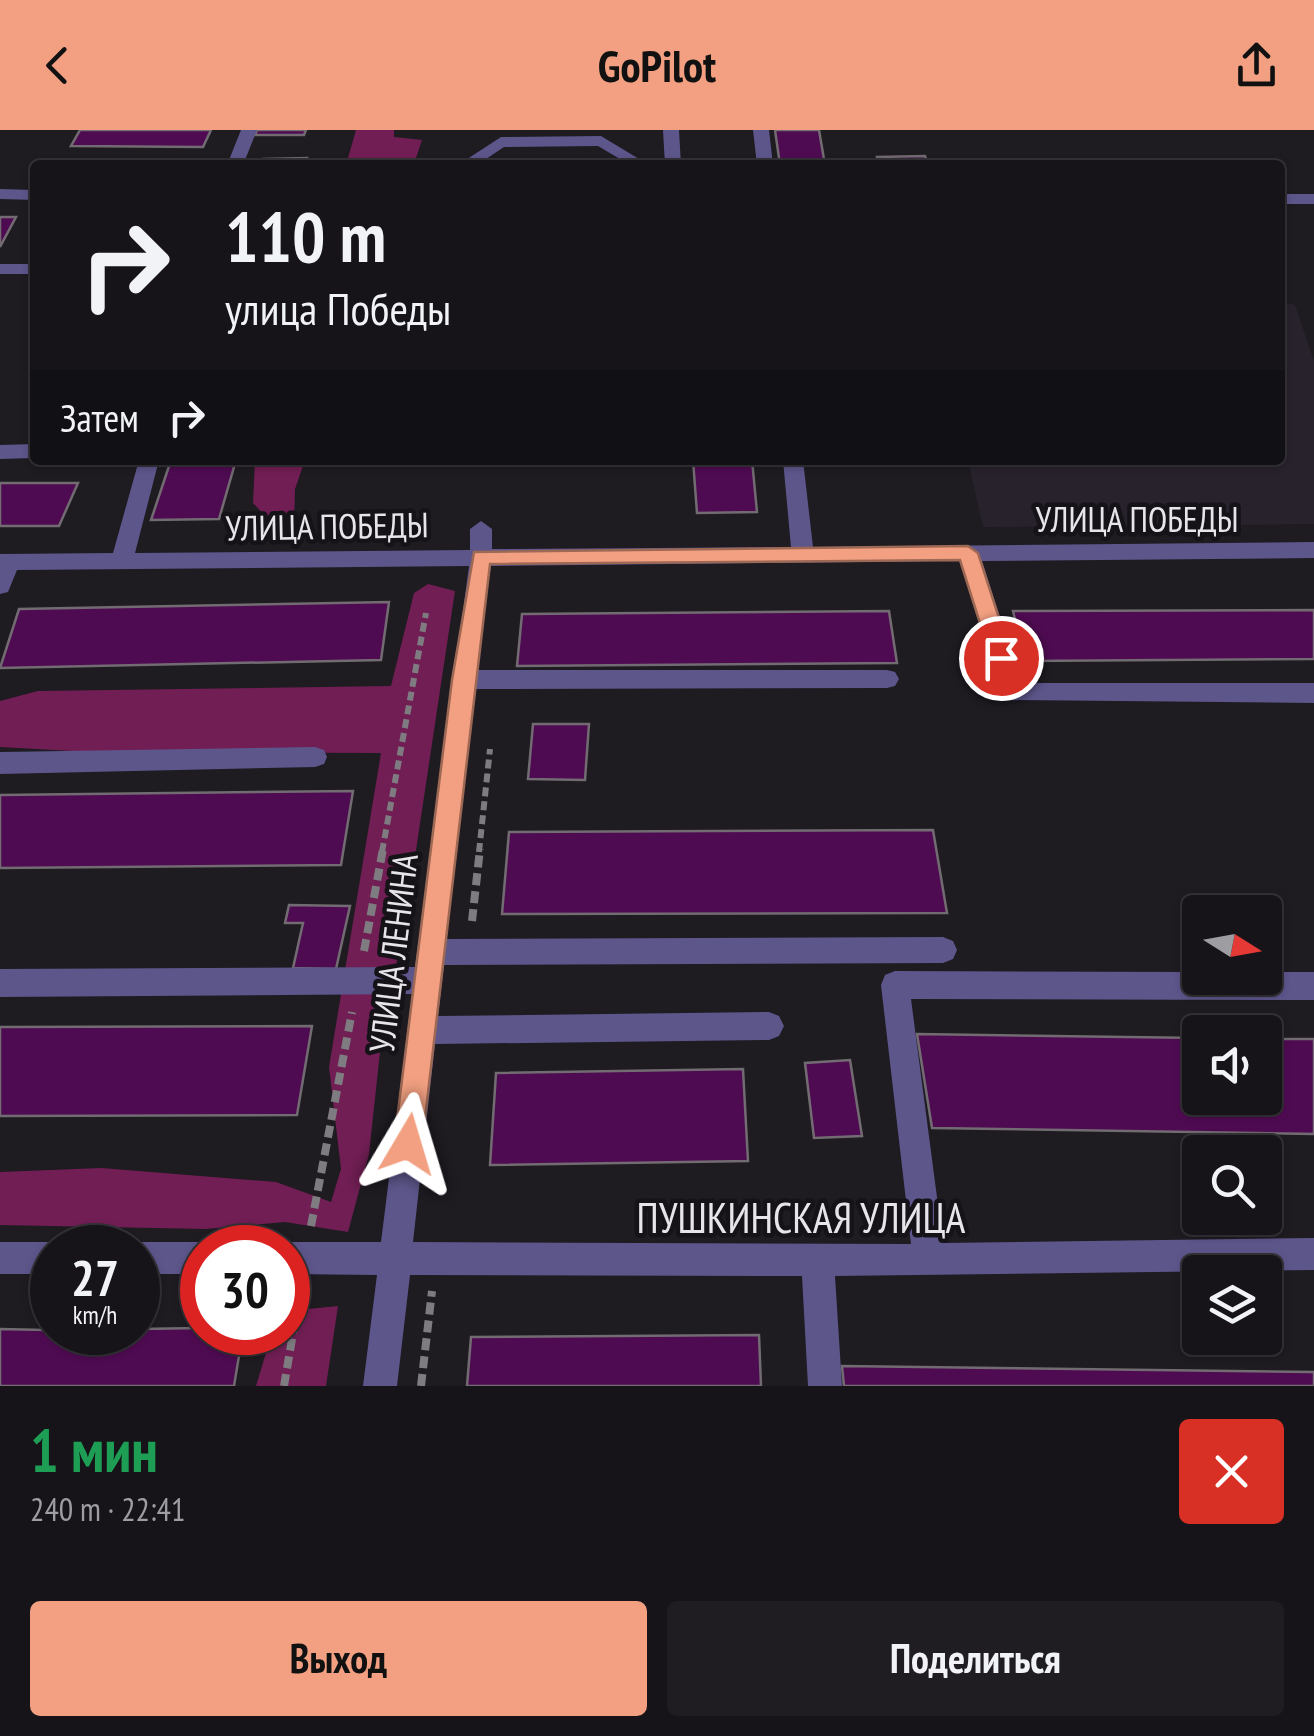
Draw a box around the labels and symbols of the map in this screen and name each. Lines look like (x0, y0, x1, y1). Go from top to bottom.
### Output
street label: УЛИЦА ПОБЕДЫ (1035, 496, 1239, 542)
street label: УЛИЦА ПОБЕДЫ (225, 501, 429, 551)
pin (959, 616, 1044, 701)
street label: УЛИЦА ЛЕНИНА (358, 851, 428, 1055)
north arrow (1182, 895, 1282, 995)
position arrow (356, 1092, 460, 1196)
street label: ПУШКИНСКАЯ УЛИЦА (637, 1190, 966, 1245)
speed limit sign: 30 (180, 1225, 310, 1355)

